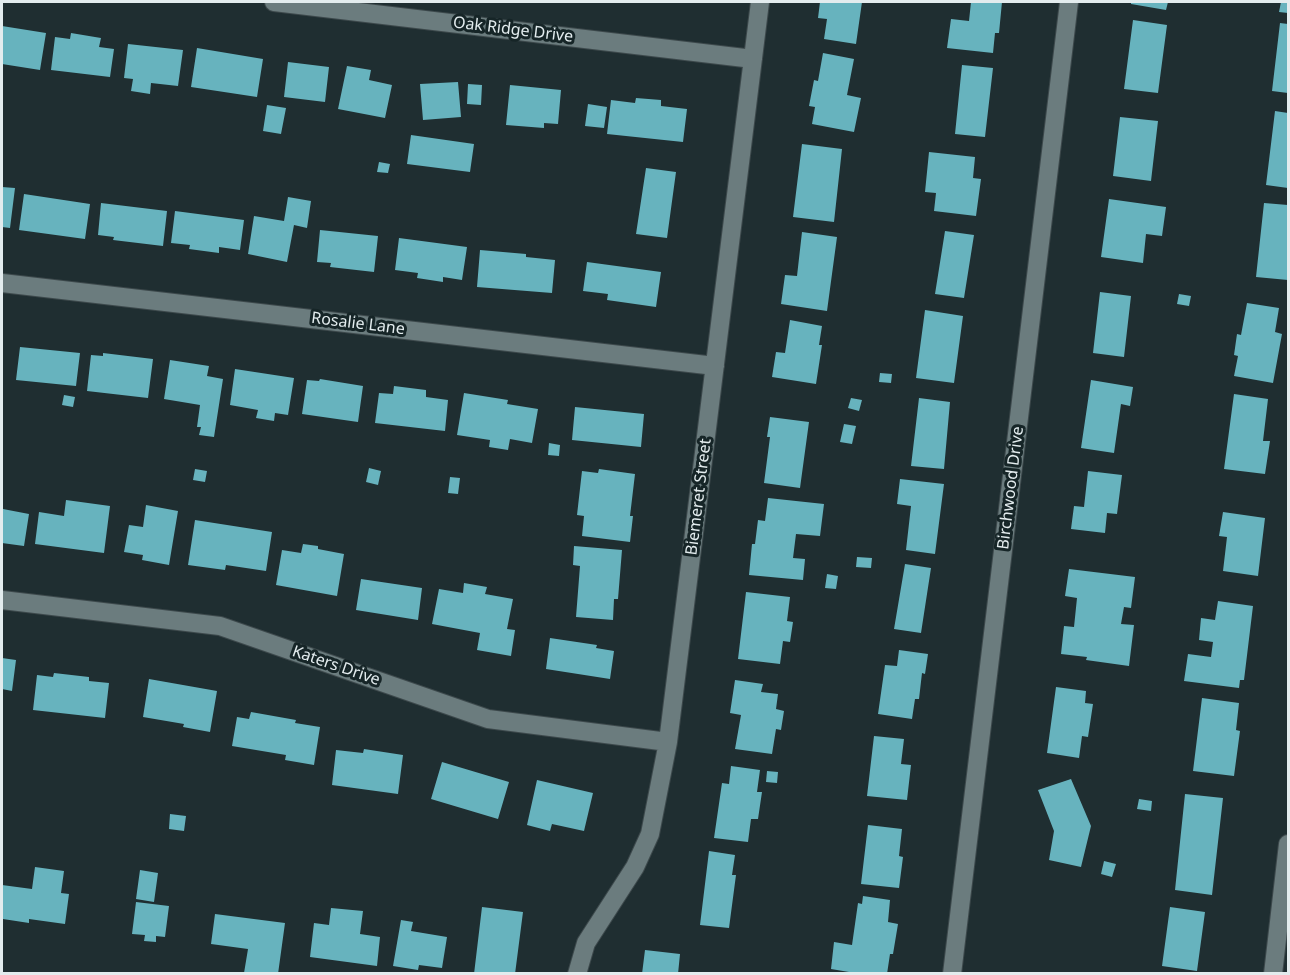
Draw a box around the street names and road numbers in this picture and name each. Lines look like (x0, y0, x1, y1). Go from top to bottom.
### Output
street label: Oak Ridge Drive (452, 13, 574, 47)
street label: Rosalie Lane (310, 309, 406, 339)
street label: Birchwood Drive (994, 425, 1028, 551)
street label: Biemeret Street (682, 438, 716, 556)
street label: Katers Drive (290, 642, 382, 690)

